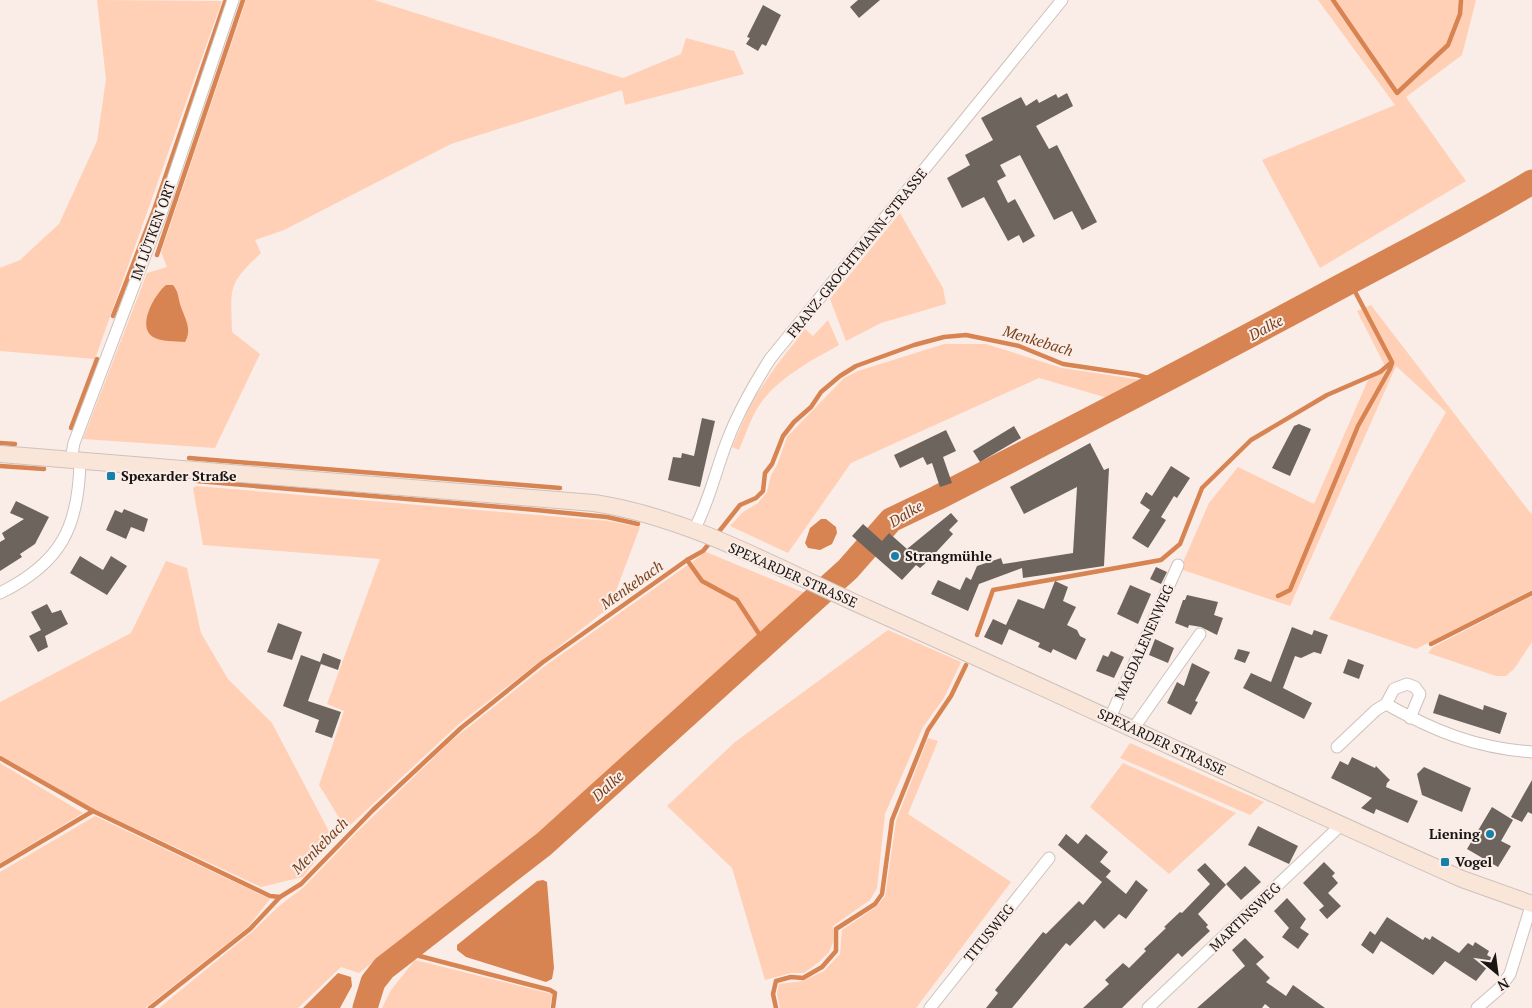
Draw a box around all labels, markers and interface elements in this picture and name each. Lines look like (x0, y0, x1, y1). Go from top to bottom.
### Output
street label: FRANZ-GROCHTMANN-STRASSE (782, 164, 931, 341)
street label: IM LÜTKEN ORT (126, 178, 179, 283)
water label: Dalke (1244, 310, 1287, 345)
water label: Menkebach (1000, 320, 1076, 360)
place label: Spexarder Straße (121, 466, 237, 485)
marker: Spexarder Straße (105, 470, 117, 482)
water label: Dalke (884, 495, 926, 532)
street label: SPEXARDER STRASSE (726, 537, 861, 612)
place label: Strangmühle (905, 546, 992, 565)
marker: Strangmühle (889, 550, 901, 562)
water label: Menkebach (595, 555, 667, 614)
street label: MAGDALENENWEG (1110, 581, 1178, 703)
street label: SPEXARDER STRASSE (1095, 703, 1230, 780)
water label: Dalke (586, 765, 628, 806)
water label: Menkebach (286, 813, 352, 879)
place label: Liening (1429, 824, 1481, 843)
marker: Liening (1484, 828, 1496, 840)
place label: Vogel (1455, 852, 1493, 871)
marker: Vogel (1439, 856, 1451, 868)
street label: MARTINSWEG (1205, 878, 1285, 955)
street label: TITUSWEG (959, 899, 1018, 966)
north arrow (1472, 948, 1522, 998)
text: N (1494, 974, 1513, 996)

